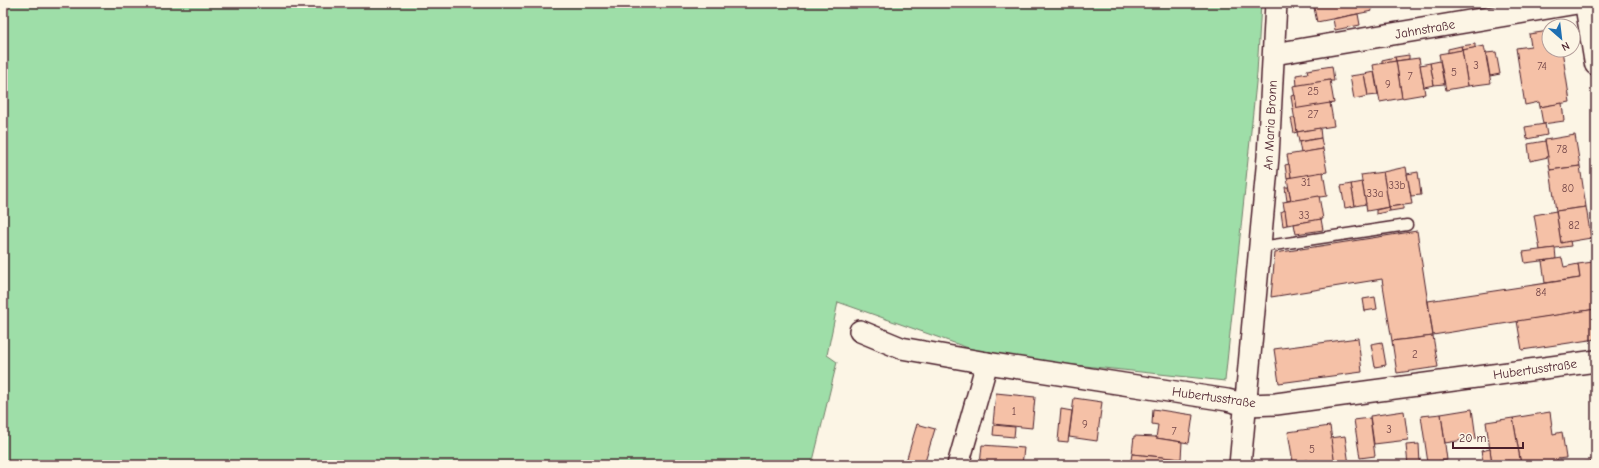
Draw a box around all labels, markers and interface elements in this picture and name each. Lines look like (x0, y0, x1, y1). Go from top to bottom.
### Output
street label: Jahnstraße (1394, 16, 1457, 42)
north arrow (1541, 18, 1581, 58)
text: N (1559, 39, 1572, 54)
house number: 3 (1473, 59, 1479, 72)
house number: 74 (1537, 60, 1547, 73)
house number: 5 (1451, 66, 1457, 79)
house number: 7 (1407, 70, 1413, 83)
house number: 9 (1385, 78, 1391, 91)
street label: An Maria Bronn (1260, 80, 1280, 170)
house number: 25 (1307, 85, 1319, 98)
house number: 27 (1308, 108, 1318, 121)
house number: 78 (1557, 143, 1568, 156)
house number: 31 (1301, 176, 1311, 189)
house number: 33b (1388, 179, 1406, 192)
house number: 80 (1562, 182, 1574, 195)
house number: 33a (1367, 187, 1383, 200)
house number: 33 (1298, 209, 1310, 222)
house number: 82 (1568, 219, 1580, 232)
house number: 84 (1536, 286, 1547, 299)
house number: 2 (1412, 348, 1418, 361)
street label: Hubertusstraße (1492, 356, 1578, 382)
street label: Hubertusstraße (1171, 384, 1257, 410)
house number: 1 (1012, 405, 1016, 418)
house number: 9 (1082, 418, 1088, 431)
house number: 3 (1386, 423, 1392, 436)
scale bar (1453, 424, 1523, 450)
house number: 7 (1171, 425, 1177, 438)
text: 20 m (1459, 431, 1487, 445)
house number: 5 (1309, 443, 1315, 456)

